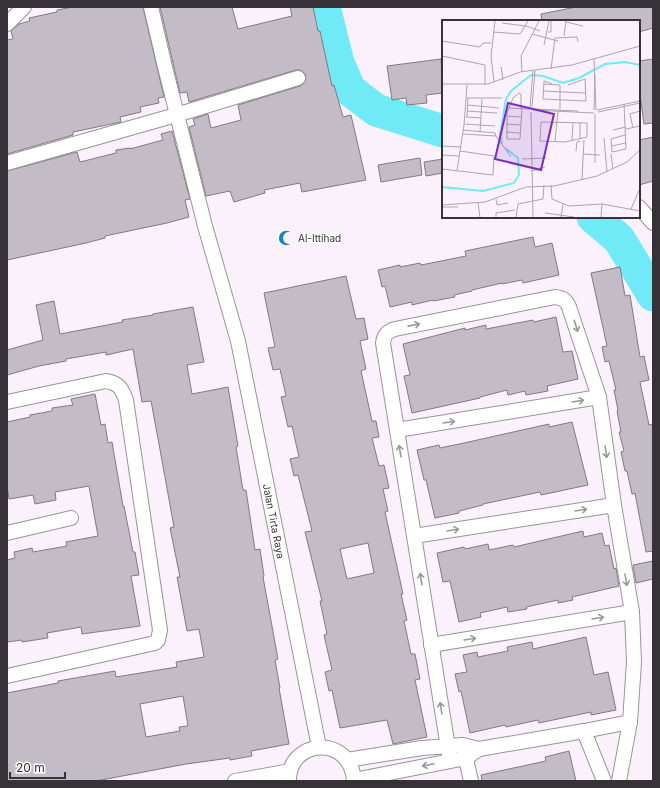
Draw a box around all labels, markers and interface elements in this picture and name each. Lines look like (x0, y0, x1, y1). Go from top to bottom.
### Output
inset map (442, 20, 640, 218)
mosque icon: Al-Ittihad (277, 229, 295, 247)
place label: Al-Ittihad (298, 232, 341, 244)
one-way arrow (572, 319, 580, 331)
one-way arrow (407, 321, 420, 329)
one-way arrow (571, 396, 584, 404)
one-way arrow (442, 418, 455, 426)
one-way arrow (396, 445, 404, 458)
one-way arrow (603, 445, 610, 458)
street label: Jalan Tirta Raya (261, 483, 287, 560)
one-way arrow (574, 506, 587, 514)
one-way arrow (446, 526, 459, 534)
one-way arrow (417, 573, 425, 586)
one-way arrow (623, 573, 631, 586)
one-way arrow (591, 614, 604, 622)
one-way arrow (463, 635, 476, 643)
one-way arrow (437, 702, 445, 715)
scale bar (10, 754, 65, 780)
text: 20 m (16, 760, 45, 775)
one-way arrow (422, 761, 435, 769)

